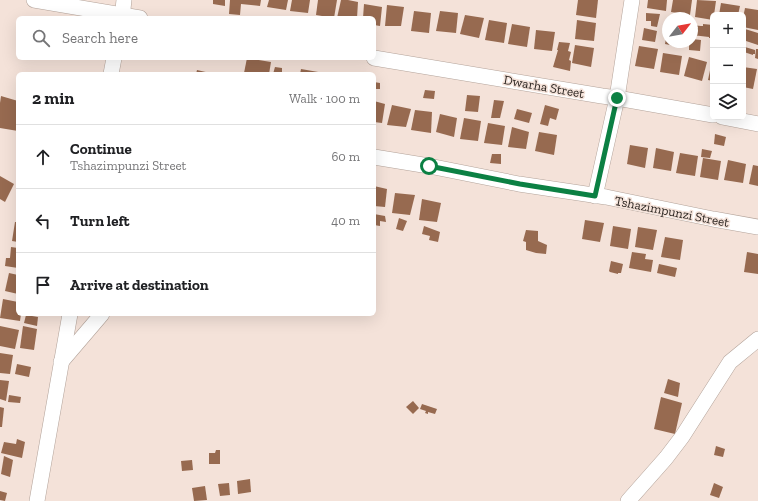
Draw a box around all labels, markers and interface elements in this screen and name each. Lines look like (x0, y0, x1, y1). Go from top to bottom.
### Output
north arrow (662, 12, 698, 48)
map controls (710, 12, 746, 120)
button: + (710, 12, 746, 48)
search box (16, 16, 376, 60)
icon: search (30, 27, 52, 49)
text: Search here (62, 29, 138, 47)
button: − (710, 48, 746, 84)
street label: Dwarha Street (502, 72, 586, 101)
button: layers (710, 84, 746, 120)
text: 2 min (32, 88, 74, 108)
route end (608, 89, 626, 107)
text: Walk · 100 m (289, 91, 360, 106)
text: Continue (70, 140, 132, 158)
icon: ahead (32, 146, 54, 168)
text: 60 m (331, 149, 360, 164)
route start (420, 157, 438, 175)
text: Tshazimpunzi Street (70, 158, 186, 173)
street label: Tshazimpunzi Street (613, 193, 731, 230)
icon: left (32, 210, 54, 232)
text: Turn left (70, 212, 130, 230)
text: 40 m (331, 213, 360, 228)
icon: arrive (32, 274, 54, 296)
text: Arrive at destination (70, 276, 209, 294)

